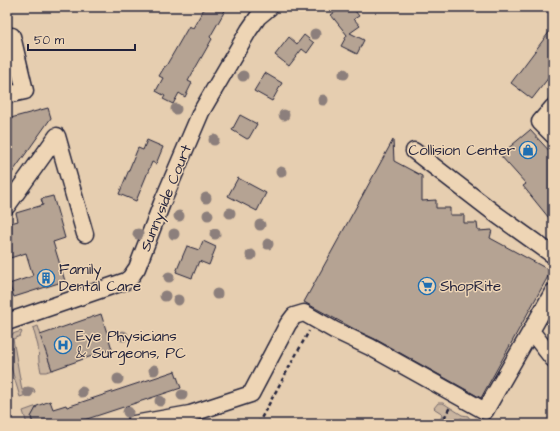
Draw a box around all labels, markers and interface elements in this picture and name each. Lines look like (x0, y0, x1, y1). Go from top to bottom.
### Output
scale bar (28, 26, 135, 52)
text: 50 m (34, 32, 65, 49)
place label: Collision Center (409, 140, 515, 161)
shop icon: Collision Center (518, 140, 538, 160)
street label: Sunnyside Court (135, 142, 198, 255)
place label: Family Dental Care (59, 259, 141, 297)
building icon: Family Dental Care (36, 268, 56, 288)
supermarket icon: ShopRite (417, 276, 437, 296)
place label: ShopRite (440, 276, 501, 297)
place label: Eye Physicians & Surgeons, PC (76, 326, 186, 365)
hospital icon: Eye Physicians & Surgeons, PC (53, 335, 73, 355)

